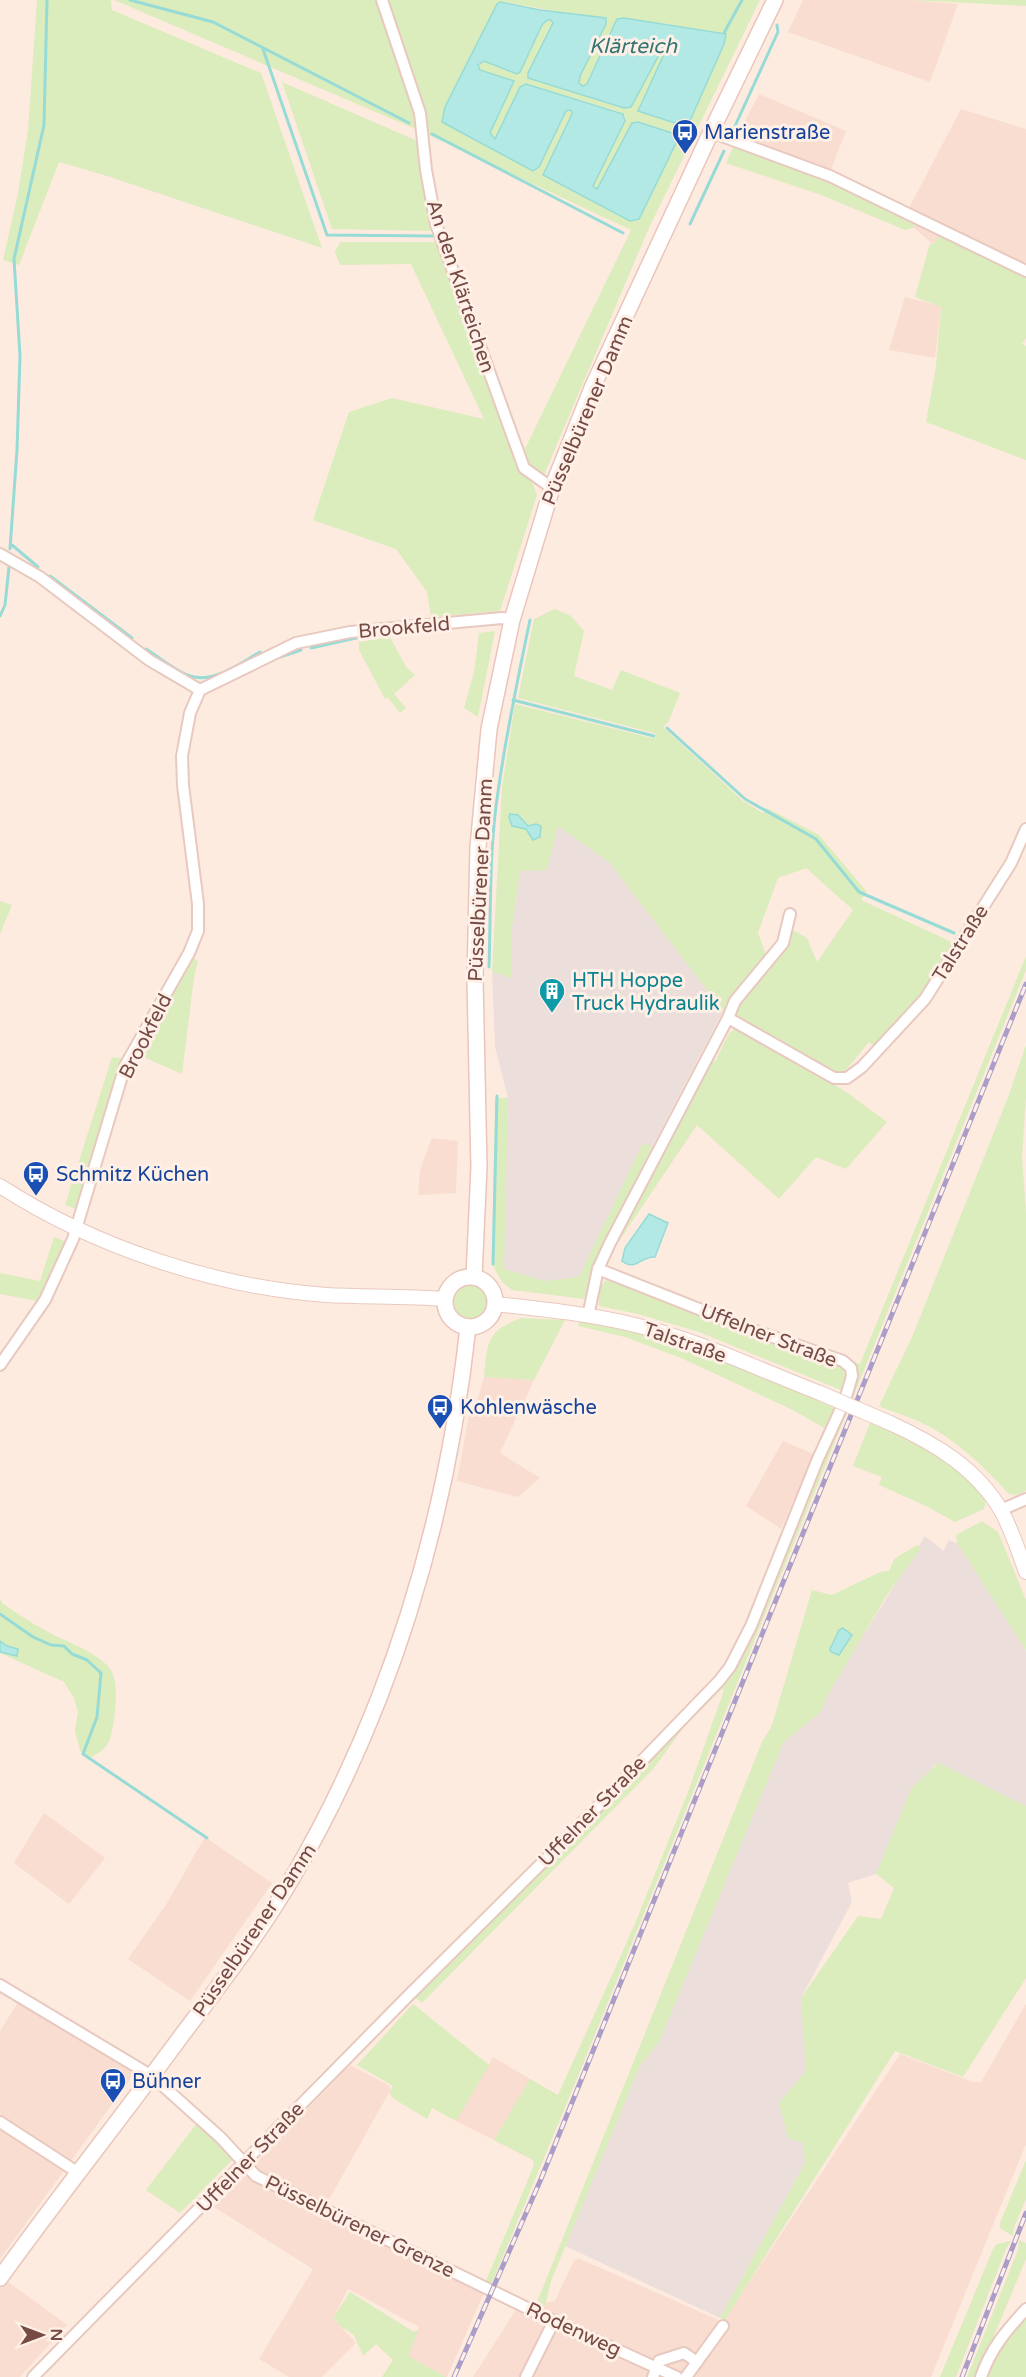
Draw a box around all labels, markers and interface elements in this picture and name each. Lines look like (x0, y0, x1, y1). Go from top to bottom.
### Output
water label: Klärteich (589, 34, 678, 59)
bus stop icon: Marienstraße (670, 117, 700, 155)
place label: Marienstraße (704, 121, 830, 145)
street label: An den Klärteichen (421, 197, 499, 376)
street label: Püsselbürener Damm (537, 312, 639, 509)
street label: Brookfeld (357, 612, 451, 644)
street label: Püsselbürener Damm (464, 778, 498, 982)
street label: Talstraße (928, 901, 994, 987)
place label: HTH Hoppe Truck Hydraulik (572, 969, 720, 1016)
building icon: HTH Hoppe Truck Hydraulik (537, 976, 567, 1014)
street label: Brookfeld (114, 990, 178, 1083)
bus stop icon: Schmitz Küchen (21, 1159, 51, 1197)
place label: Schmitz Küchen (56, 1163, 209, 1187)
street label: Uffelner Straße (697, 1299, 840, 1373)
street label: Talstraße (640, 1318, 729, 1368)
bus stop icon: Kohlenwäsche (425, 1392, 455, 1430)
place label: Kohlenwäsche (460, 1396, 597, 1420)
street label: Uffelner Straße (534, 1751, 652, 1872)
street label: Püsselbürener Damm (188, 1839, 322, 2022)
bus stop icon: Bühner (98, 2066, 128, 2104)
place label: Bühner (132, 2070, 202, 2094)
street label: Uffelner Straße (192, 2097, 310, 2218)
street label: Püsselbürener Grenze (261, 2170, 458, 2283)
street label: Rodenweg (522, 2297, 625, 2362)
north arrow (12, 2305, 72, 2365)
text: N (46, 2329, 66, 2341)

